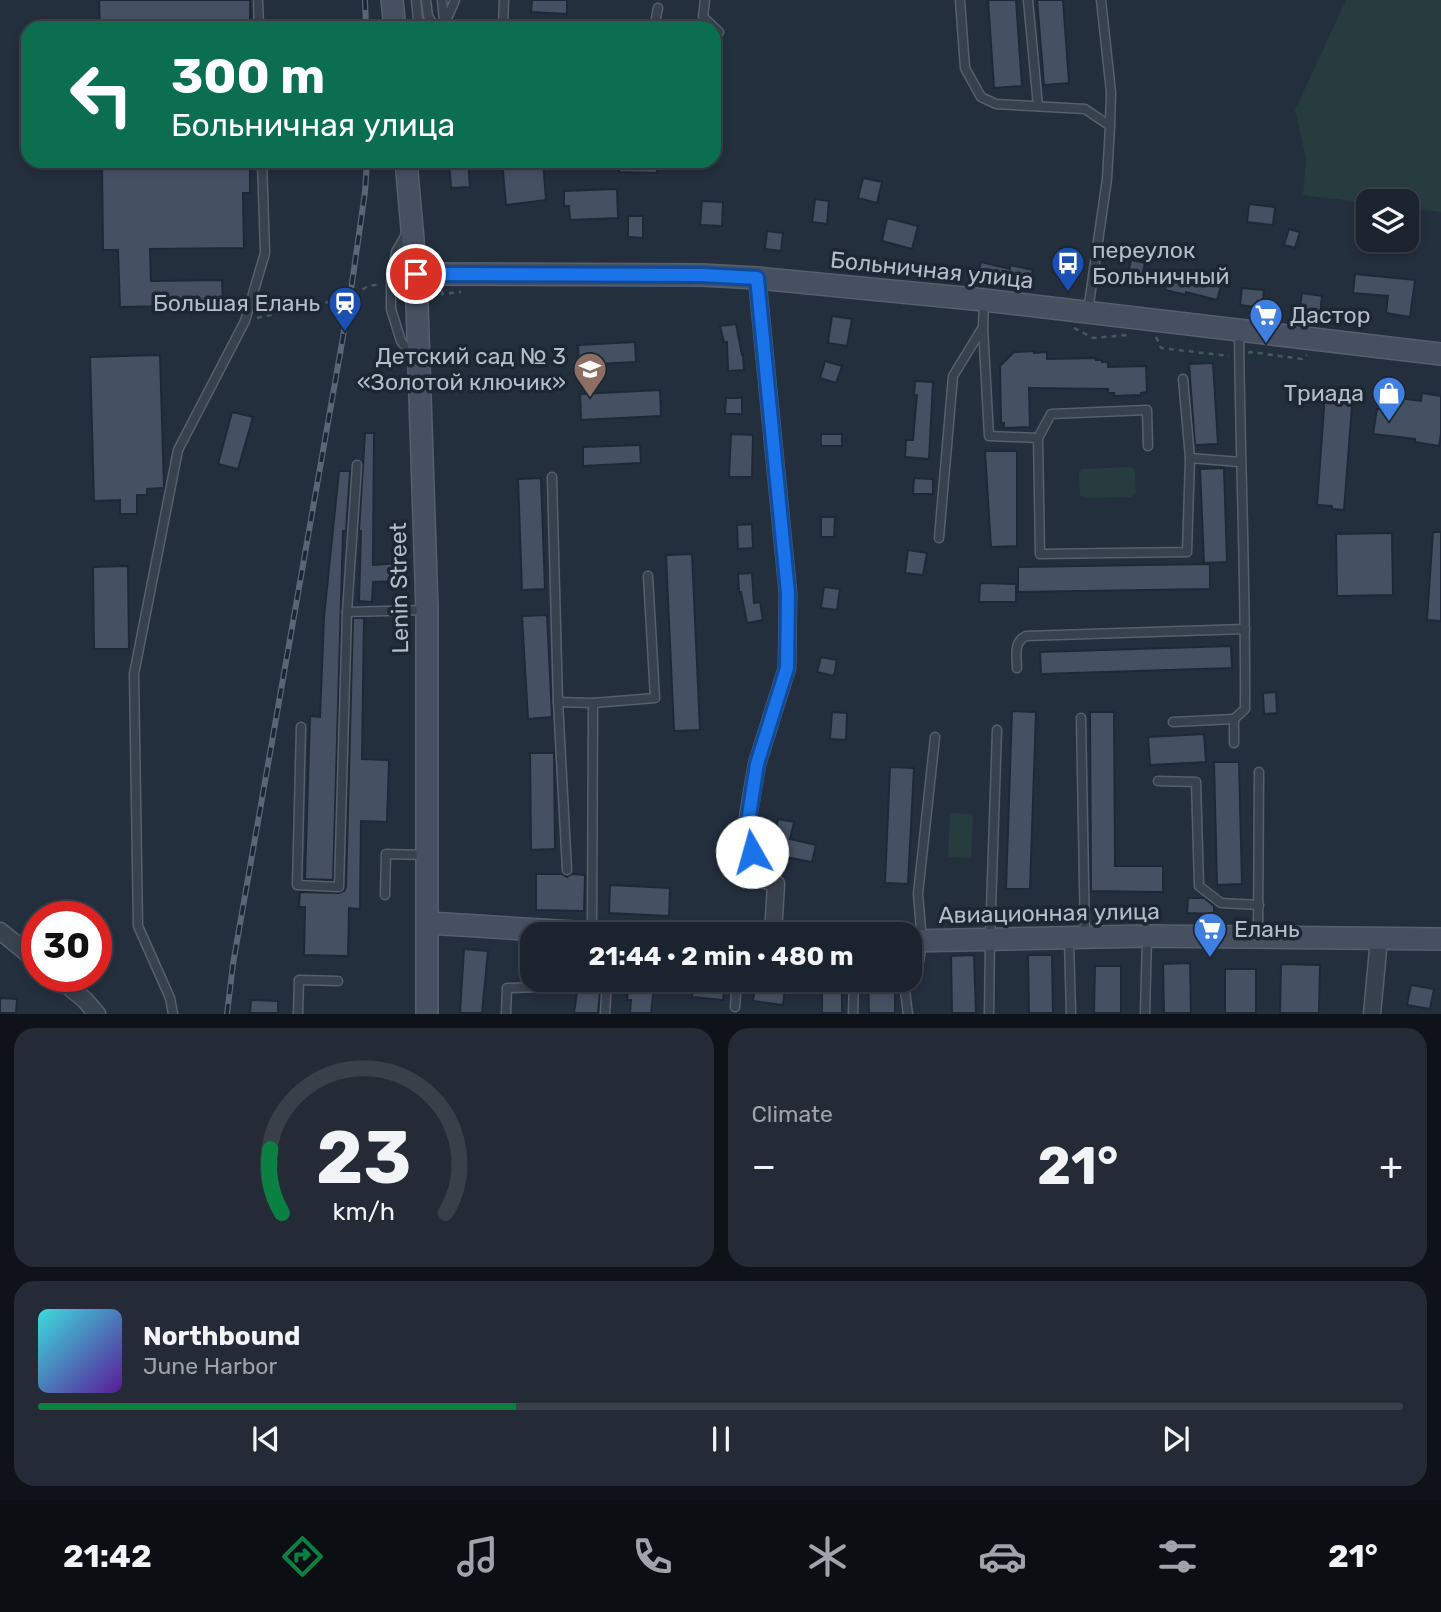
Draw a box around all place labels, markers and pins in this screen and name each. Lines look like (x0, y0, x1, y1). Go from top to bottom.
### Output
place label: переулок Больничный (1092, 236, 1230, 290)
pin (386, 244, 446, 304)
bus stop icon: переулок Больничный (1049, 244, 1087, 293)
station icon: Большая Елань (326, 284, 364, 333)
place label: Большая Елань (153, 289, 320, 317)
supermarket icon: Дастор (1247, 296, 1285, 345)
place label: Дастор (1290, 301, 1370, 329)
place label: Детский сад № 3 «Золотой ключик» (357, 342, 566, 396)
school or university icon: Детский сад № 3 «Золотой ключик» (571, 350, 609, 399)
shop icon: Триада (1370, 374, 1408, 423)
place label: Триада (1284, 379, 1364, 407)
supermarket icon: Елань (1191, 910, 1229, 959)
place label: Елань (1234, 915, 1300, 943)

